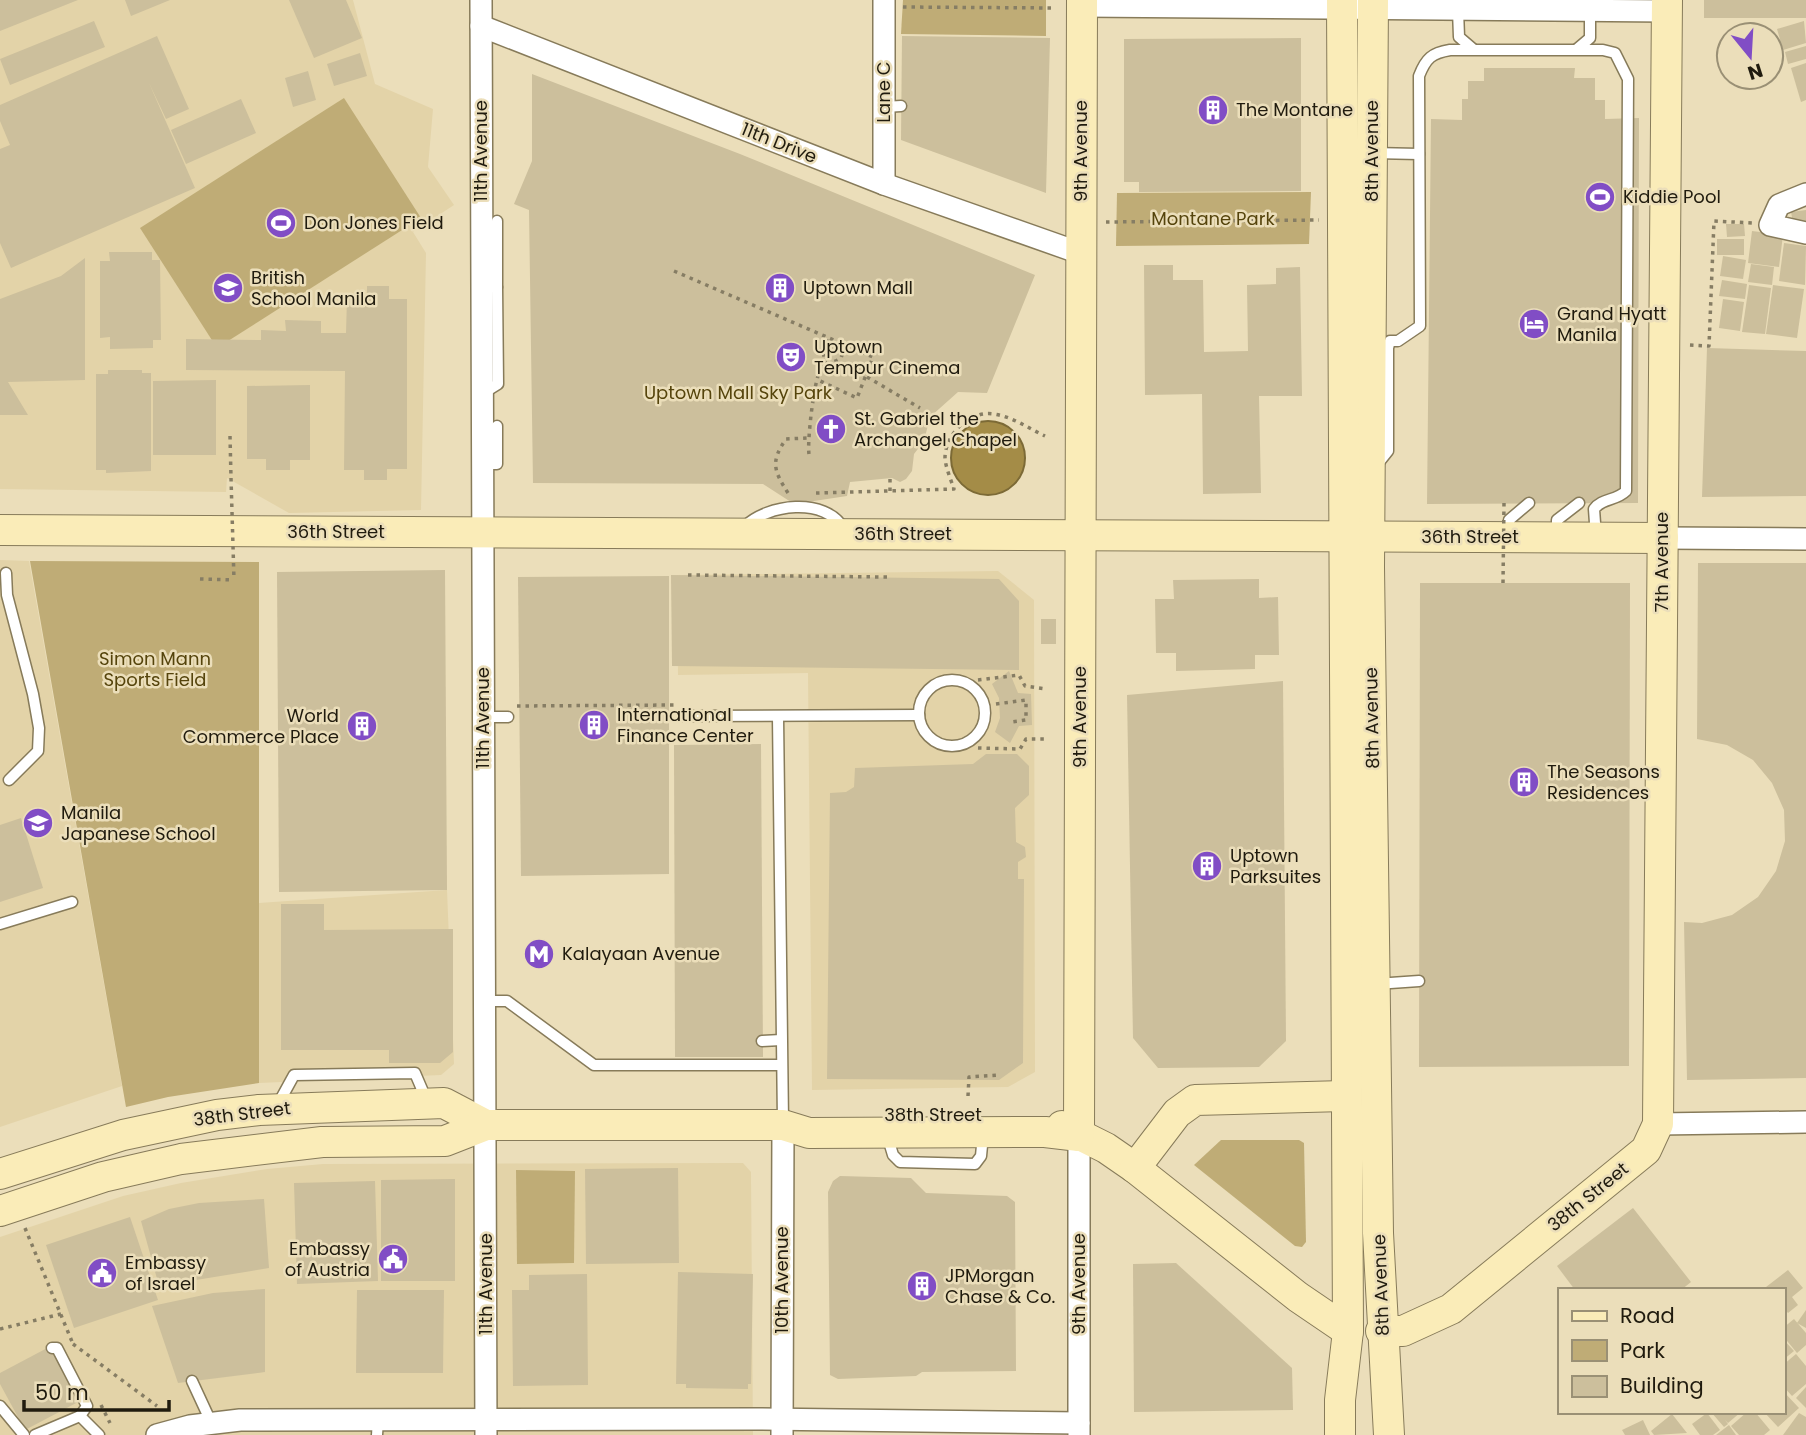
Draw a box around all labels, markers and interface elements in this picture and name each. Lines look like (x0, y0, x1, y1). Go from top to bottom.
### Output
north arrow (1715, 21, 1785, 91)
text: N (1744, 57, 1766, 87)
street label: Lane C (871, 61, 896, 123)
building icon: The Montane (1196, 93, 1230, 127)
place label: The Montane (1236, 97, 1353, 122)
street label: 11th Avenue (468, 100, 493, 202)
street label: 9th Avenue (1068, 100, 1093, 202)
street label: 8th Avenue (1359, 100, 1384, 202)
street label: 11th Drive (738, 116, 821, 169)
sports icon: Kiddie Pool (1583, 180, 1617, 214)
place label: Kiddie Pool (1623, 184, 1721, 209)
sports icon: Don Jones Field (264, 206, 298, 240)
park label: Montane Park (1151, 206, 1275, 231)
place label: Don Jones Field (304, 210, 444, 235)
place label: British School Manila (251, 265, 377, 311)
school or university icon: British School Manila (211, 271, 245, 305)
building icon: Uptown Mall (763, 271, 797, 305)
place label: Uptown Mall (803, 275, 913, 300)
place label: Grand Hyatt Manila (1557, 301, 1666, 347)
hotel icon: Grand Hyatt Manila (1517, 307, 1551, 341)
place label: Uptown Tempur Cinema (814, 334, 960, 380)
theatre icon: Uptown Tempur Cinema (774, 340, 808, 374)
park label: Uptown Mall Sky Park (644, 380, 833, 405)
place label: St. Gabriel the Archangel Chapel (854, 406, 1017, 452)
church icon: St. Gabriel the Archangel Chapel (814, 412, 848, 446)
street label: 7th Avenue (1649, 512, 1674, 612)
street label: 36th Street (287, 519, 385, 544)
street label: 36th Street (854, 521, 952, 546)
street label: 36th Street (1421, 524, 1519, 549)
park label: Simon Mann Sports Field (99, 646, 211, 692)
street label: 9th Avenue (1067, 666, 1092, 768)
street label: 11th Avenue (470, 667, 495, 769)
street label: 8th Avenue (1358, 667, 1385, 769)
place label: International Finance Center (617, 702, 754, 748)
place label: World Commerce Place (183, 703, 339, 749)
building icon: International Finance Center (577, 708, 611, 742)
building icon: World Commerce Place (345, 709, 379, 743)
place label: The Seasons Residences (1547, 759, 1660, 805)
building icon: The Seasons Residences (1507, 765, 1541, 799)
place label: Manila Japanese School (61, 800, 216, 846)
school or university icon: Manila Japanese School (21, 806, 55, 840)
place label: Uptown Parksuites (1230, 843, 1321, 889)
building icon: Uptown Parksuites (1190, 849, 1224, 883)
metro station icon: Kalayaan Avenue (522, 937, 556, 971)
place label: Kalayaan Avenue (562, 941, 720, 966)
street label: 38th Street (192, 1095, 292, 1132)
street label: 38th Street (884, 1102, 982, 1127)
street label: 38th Street (1542, 1156, 1633, 1237)
street label: 10th Avenue (769, 1226, 794, 1334)
street label: 11th Avenue (473, 1233, 498, 1335)
street label: 9th Avenue (1066, 1233, 1091, 1335)
street label: 8th Avenue (1366, 1234, 1395, 1336)
place label: Embassy of Austria (285, 1236, 370, 1282)
public building icon: Embassy of Austria (376, 1242, 410, 1276)
place label: Embassy of Israel (125, 1250, 206, 1296)
public building icon: Embassy of Israel (85, 1256, 119, 1290)
place label: JPMorgan Chase & Co. (945, 1263, 1055, 1309)
building icon: JPMorgan Chase & Co. (905, 1269, 939, 1303)
legend (1558, 1288, 1785, 1414)
text: Road (1620, 1301, 1675, 1330)
text: Park (1620, 1336, 1665, 1365)
scale bar (24, 1368, 170, 1412)
text: Building (1620, 1371, 1704, 1400)
text: 50 m (35, 1378, 89, 1407)

